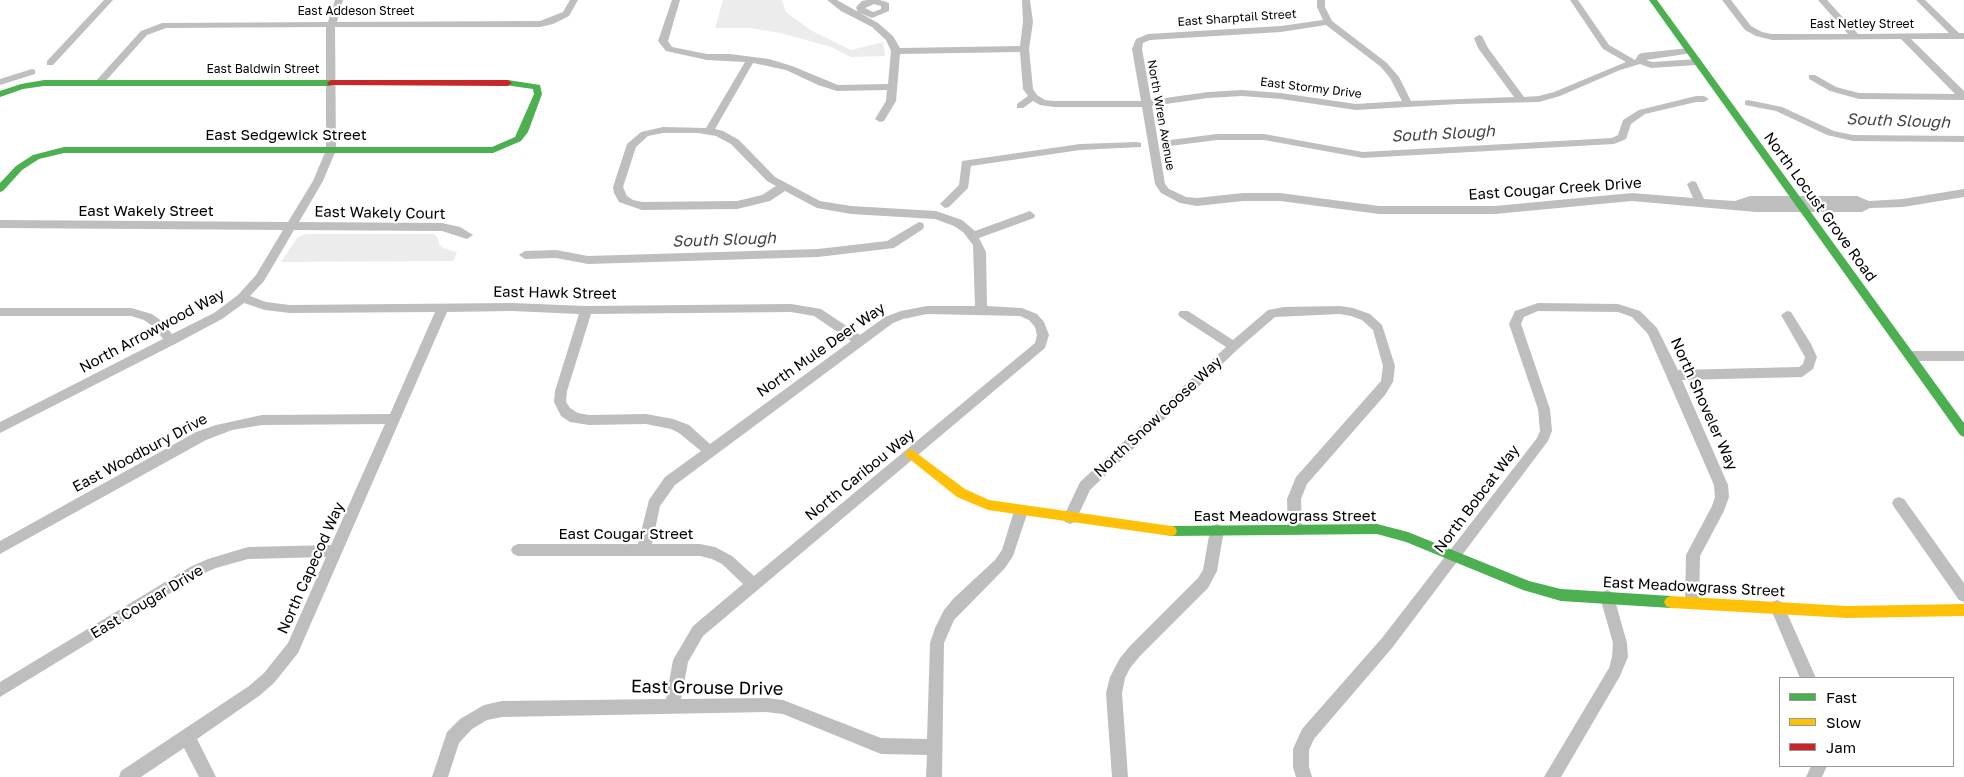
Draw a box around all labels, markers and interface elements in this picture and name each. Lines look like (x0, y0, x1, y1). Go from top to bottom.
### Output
street label: East Addeson Street (297, 4, 415, 18)
street label: East Sharptail Street (1177, 7, 1297, 29)
street label: East Netley Street (1810, 17, 1914, 31)
street label: North Wren Avenue (1144, 59, 1178, 171)
street label: East Baldwin Street (207, 62, 319, 76)
street label: East Stormy Drive (1259, 75, 1363, 101)
water label: South Slough (1846, 110, 1950, 132)
water label: South Slough (1391, 122, 1495, 146)
street label: East Sedgewick Street (205, 126, 367, 144)
street label: North Locust Grove Road (1760, 129, 1880, 285)
street label: East Cougar Creek Drive (1468, 174, 1642, 204)
street label: East Wakely Street (78, 202, 214, 220)
street label: East Wakely Court (314, 203, 446, 223)
water label: South Slough (672, 229, 776, 251)
street label: East Hawk Street (493, 283, 617, 303)
street label: North Arrowwood Way (76, 285, 228, 377)
street label: North Mule Deer Way (753, 299, 889, 401)
street label: North Shoveler Way (1667, 335, 1741, 473)
street label: North Snow Goose Way (1090, 353, 1226, 481)
street label: East Woodbury Drive (70, 410, 210, 496)
street label: North Caribou Way (802, 425, 918, 525)
street label: North Bobcat Way (1431, 442, 1523, 556)
street label: North Capecod Way (274, 499, 348, 637)
street label: East Meadowgrass Street (1194, 507, 1376, 525)
street label: East Cougar Street (558, 525, 694, 543)
street label: East Cougar Drive (88, 561, 206, 643)
street label: East Meadowgrass Street (1602, 573, 1786, 601)
street label: East Grouse Drive (631, 676, 783, 700)
legend (1779, 677, 1954, 767)
text: Fast (1826, 688, 1857, 706)
text: Slow (1826, 713, 1861, 731)
text: Jam (1826, 738, 1856, 756)

